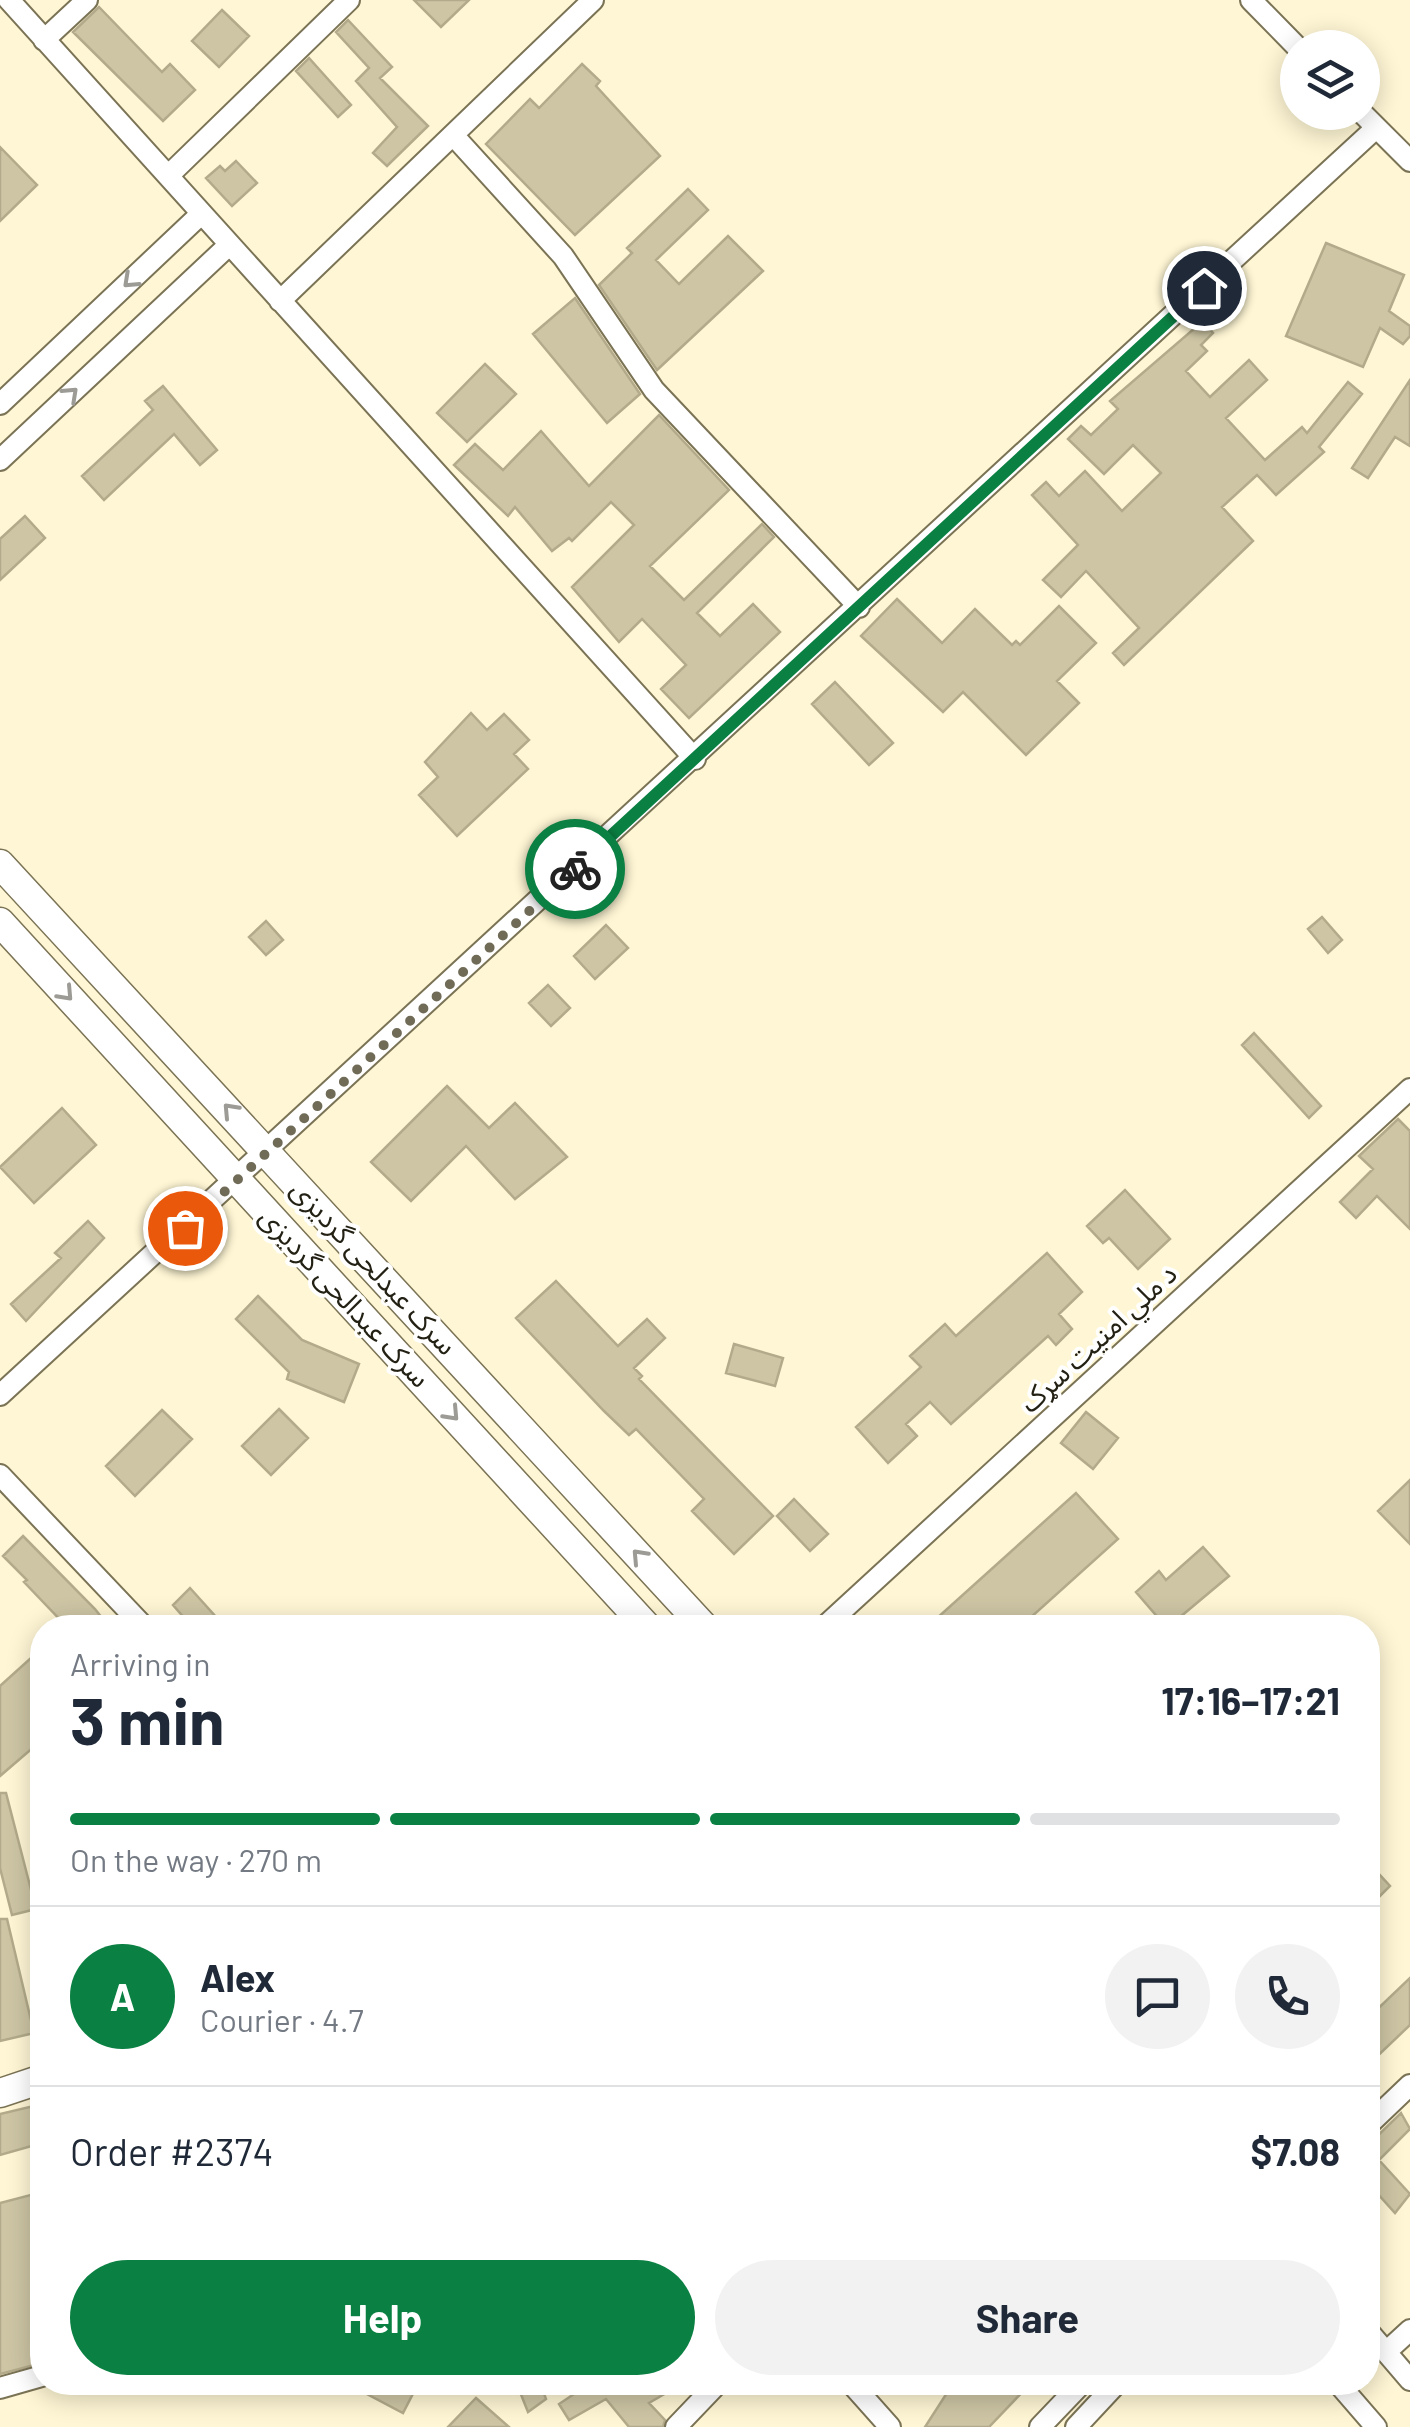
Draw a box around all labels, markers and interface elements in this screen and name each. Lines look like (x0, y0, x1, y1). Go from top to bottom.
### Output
map controls (1280, 30, 1380, 130)
button: layers (1280, 30, 1380, 130)
pin (1162, 246, 1247, 331)
icon: home (1177, 261, 1232, 316)
one-way arrow (123, 269, 142, 287)
one-way arrow (59, 388, 78, 406)
courier (525, 819, 625, 919)
icon: bike (548, 842, 603, 897)
one-way arrow (54, 982, 72, 1001)
one-way arrow (224, 1104, 242, 1122)
street label: سرک عبدلحی گردیزی (284, 1171, 465, 1362)
pin (143, 1186, 228, 1271)
street label: سرک عبدالحی گردیزی (253, 1199, 438, 1394)
icon: bag (158, 1201, 213, 1256)
street label: د ملي امنیت سړک (1012, 1256, 1187, 1423)
one-way arrow (440, 1402, 458, 1420)
one-way arrow (633, 1549, 651, 1568)
text: Arriving in (70, 1644, 210, 1682)
text: 17:16–17:21 (1161, 1677, 1340, 1723)
text: 3 min (70, 1680, 225, 1758)
text: On the way · 270 m (70, 1840, 322, 1878)
button: chat (1105, 1944, 1210, 2049)
button: phone (1235, 1944, 1340, 2049)
text: Alex (200, 1954, 275, 2000)
text: A (110, 1973, 135, 2019)
text: Courier · 4.7 (200, 2000, 364, 2038)
text: Order #2374 (70, 2128, 273, 2174)
text: $7.08 (1250, 2128, 1340, 2174)
button: Help (70, 2260, 695, 2375)
button: Share (715, 2260, 1340, 2375)

